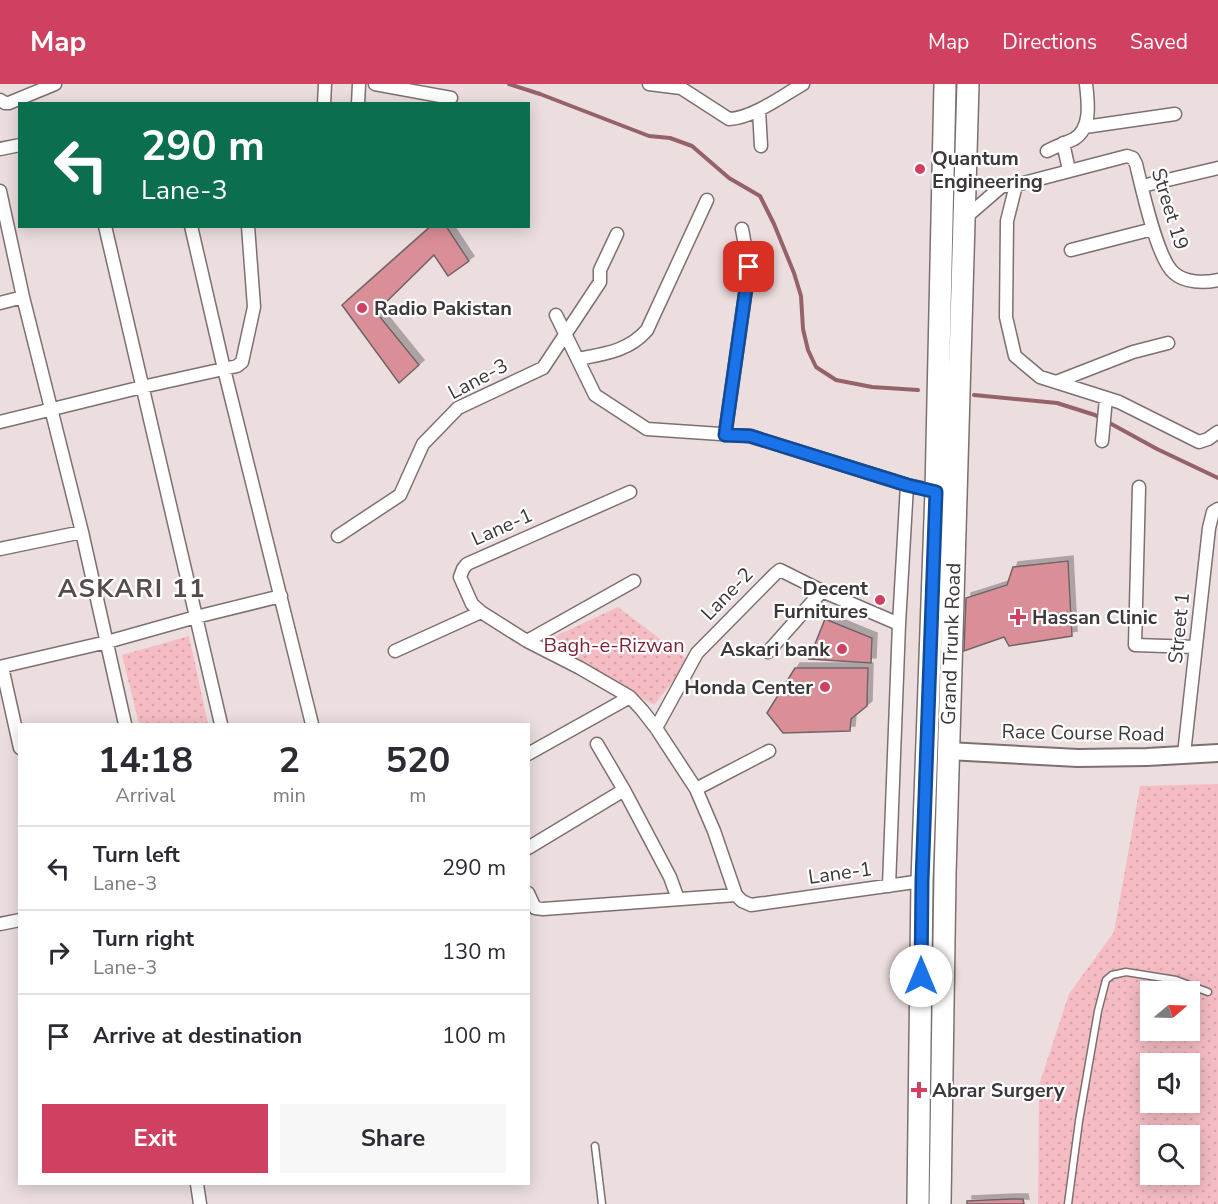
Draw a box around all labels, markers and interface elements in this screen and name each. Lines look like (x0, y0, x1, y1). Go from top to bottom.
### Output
text: Map (30, 23, 86, 61)
text: Map (928, 28, 969, 56)
text: Directions (1002, 28, 1097, 56)
text: Saved (1130, 28, 1188, 56)
text: 290 m (141, 118, 265, 175)
icon: left (42, 126, 120, 204)
place label: Quantum Engineering (932, 145, 1043, 195)
marker: Quantum Engineering (913, 162, 927, 176)
street label: Street 19 (1145, 165, 1195, 253)
text: Lane-3 (141, 172, 228, 209)
pin (723, 241, 774, 292)
icon: arrive (732, 250, 765, 283)
place label: Radio Pakistan (374, 295, 512, 322)
marker: Radio Pakistan (355, 301, 369, 315)
street label: Lane-3 (443, 352, 513, 406)
street label: Lane-1 (467, 502, 537, 552)
street label: Lane-2 (695, 562, 759, 626)
street label: Grand Trunk Road (935, 562, 967, 726)
district label: ASKARI 11 (58, 571, 206, 606)
place label: Decent Furnitures (773, 575, 868, 625)
street label: Street 1 (1162, 591, 1196, 665)
marker: Decent Furnitures (873, 593, 887, 607)
place label: Hassan Clinic (1032, 604, 1158, 631)
marker: Hassan Clinic (1009, 608, 1027, 626)
park label: Bagh-e-Rizwan (543, 632, 685, 659)
place label: Askari bank (720, 636, 831, 663)
marker: Askari bank (835, 642, 849, 656)
place label: Honda Center (684, 674, 813, 701)
marker: Honda Center (818, 680, 832, 694)
street label: Race Course Road (1001, 718, 1165, 748)
text: 14:18 (98, 736, 193, 785)
text: 2 (278, 736, 300, 785)
text: 520 (385, 736, 450, 785)
text: Arrival (115, 782, 175, 809)
text: min (273, 782, 306, 809)
text: m (409, 782, 426, 809)
text: Turn left (93, 840, 180, 870)
icon: left (42, 852, 75, 885)
text: 290 m (442, 853, 506, 883)
street label: Lane-1 (806, 855, 874, 891)
text: Lane-3 (93, 870, 157, 897)
text: Turn right (93, 924, 194, 954)
icon: right (42, 936, 75, 969)
text: 130 m (442, 937, 506, 967)
position arrow (889, 944, 953, 1008)
text: Lane-3 (93, 954, 157, 981)
north arrow (1140, 981, 1200, 1041)
map controls (1140, 981, 1200, 1185)
icon: arrive (42, 1020, 75, 1053)
text: Arrive at destination (93, 1021, 302, 1051)
text: 100 m (442, 1021, 506, 1051)
button: sound (1140, 1053, 1200, 1113)
place label: Abrar Surgery (932, 1077, 1065, 1104)
marker: Abrar Surgery (910, 1081, 928, 1099)
button: Exit (42, 1104, 268, 1173)
button: Share (280, 1104, 506, 1173)
button: search (1140, 1125, 1200, 1185)

